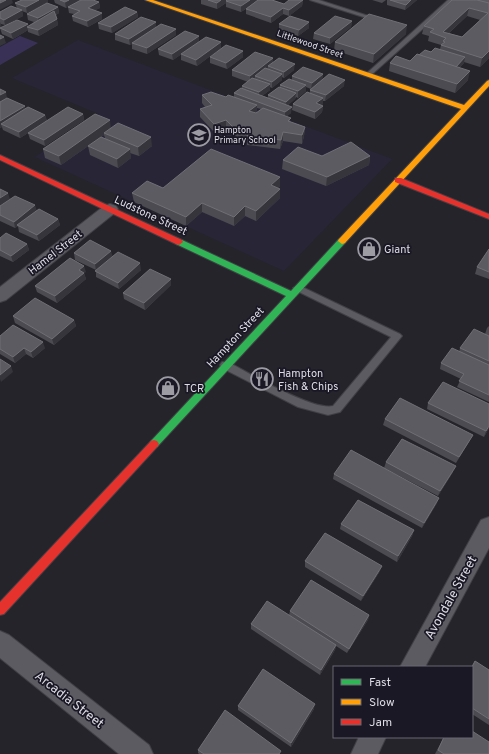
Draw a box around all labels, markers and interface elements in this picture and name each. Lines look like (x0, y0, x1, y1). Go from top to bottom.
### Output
street label: Littlewood Street (275, 28, 345, 61)
school or university icon: Hampton Primary School (186, 122, 212, 148)
place label: Hampton Primary School (214, 125, 276, 146)
street label: Ludstone Street (112, 193, 189, 239)
street label: Hamel Street (26, 227, 85, 278)
shop icon: Giant (356, 236, 382, 262)
place label: Giant (384, 243, 410, 257)
street label: Hampton Street (204, 304, 267, 371)
restaurant icon: Hampton Fish & Chips (249, 366, 275, 392)
place label: Hampton Fish & Chips (278, 367, 338, 394)
shop icon: TCR (155, 375, 181, 401)
place label: TCR (184, 382, 204, 396)
street label: Avondale Street (422, 553, 481, 642)
legend (333, 666, 473, 738)
street label: Arcadia Street (31, 669, 107, 733)
text: Fast (369, 675, 391, 691)
text: Slow (369, 695, 395, 711)
text: Jam (369, 715, 392, 731)

